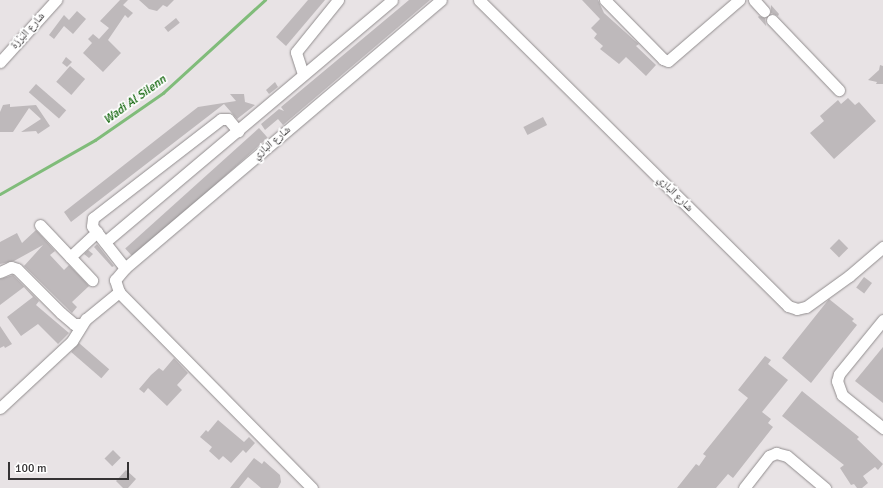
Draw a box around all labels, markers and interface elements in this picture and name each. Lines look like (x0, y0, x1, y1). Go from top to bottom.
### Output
street label: شارع البَرْزَة (8, 10, 48, 52)
water label: Wadi Al Silenn (101, 72, 169, 128)
street label: شارع البازي (250, 123, 294, 163)
street label: شارع البازي (654, 173, 696, 215)
scale bar (10, 454, 131, 480)
text: 100 m (15, 461, 47, 476)

